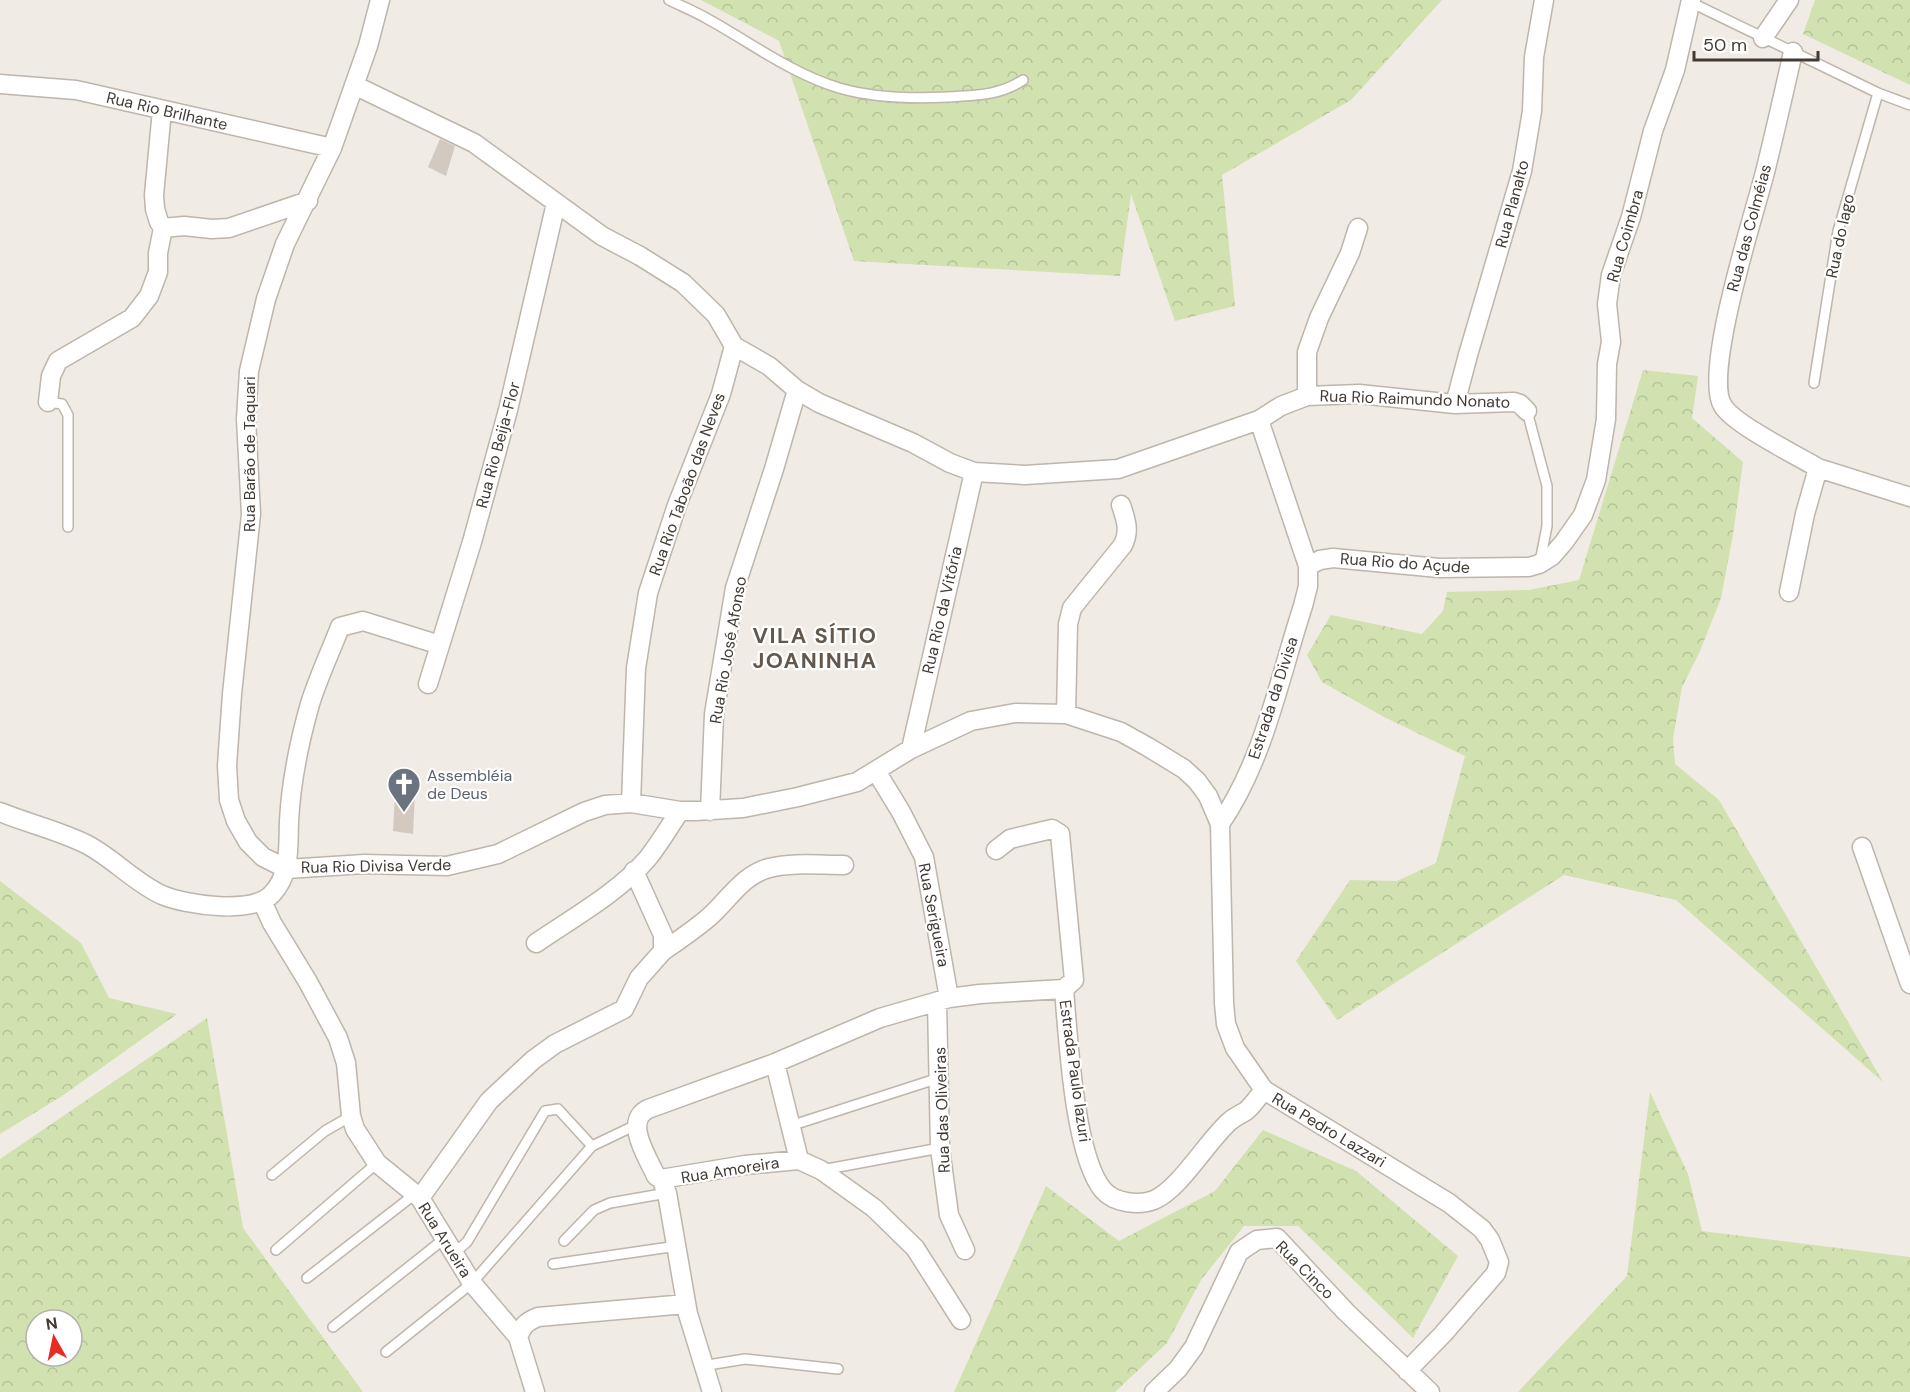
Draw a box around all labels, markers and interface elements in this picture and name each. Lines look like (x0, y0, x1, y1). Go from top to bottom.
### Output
scale bar (1694, 24, 1818, 62)
text: 50 m (1703, 33, 1747, 57)
street label: Rua Rio Brilhante (104, 87, 230, 135)
street label: Rua Planalto (1490, 158, 1534, 250)
street label: Rua das Colméias (1722, 162, 1776, 294)
street label: Rua Coimbra (1602, 187, 1648, 285)
street label: Rua do lago (1821, 192, 1859, 280)
street label: Rua Barão de Taquari (239, 376, 260, 532)
street label: Rua Rio Beija-Flor (471, 379, 525, 511)
street label: Rua Rio Raimundo Nonato (1319, 385, 1511, 413)
street label: Rua Rio Taboão das Neves (644, 390, 730, 578)
street label: Rua Rio da Vitória (917, 544, 967, 676)
street label: Rua Rio do Açude (1339, 548, 1471, 578)
street label: Rua Rio José Afonso (705, 575, 751, 725)
district label: VILA SÍTIO JOANINHA (752, 621, 878, 675)
street label: Estrada da Divisa (1243, 634, 1303, 762)
place label: Assembléia de Deus (427, 765, 512, 804)
church icon: Assembléia de Deus (386, 766, 422, 813)
street label: Rua Rio Divisa Verde (301, 854, 451, 878)
street label: Rua Serigueira (914, 861, 954, 969)
street label: Estrada Paulo lazuri (1055, 999, 1095, 1143)
street label: Rua das Oliveiras (929, 1047, 955, 1173)
street label: Rua Pedro Lazzari (1268, 1088, 1390, 1172)
street label: Rua Amoreira (679, 1152, 781, 1188)
street label: Rua Arueira (414, 1198, 476, 1282)
street label: Rua Cinco (1271, 1236, 1339, 1304)
north arrow (24, 1308, 84, 1368)
text: N (44, 1312, 59, 1335)

